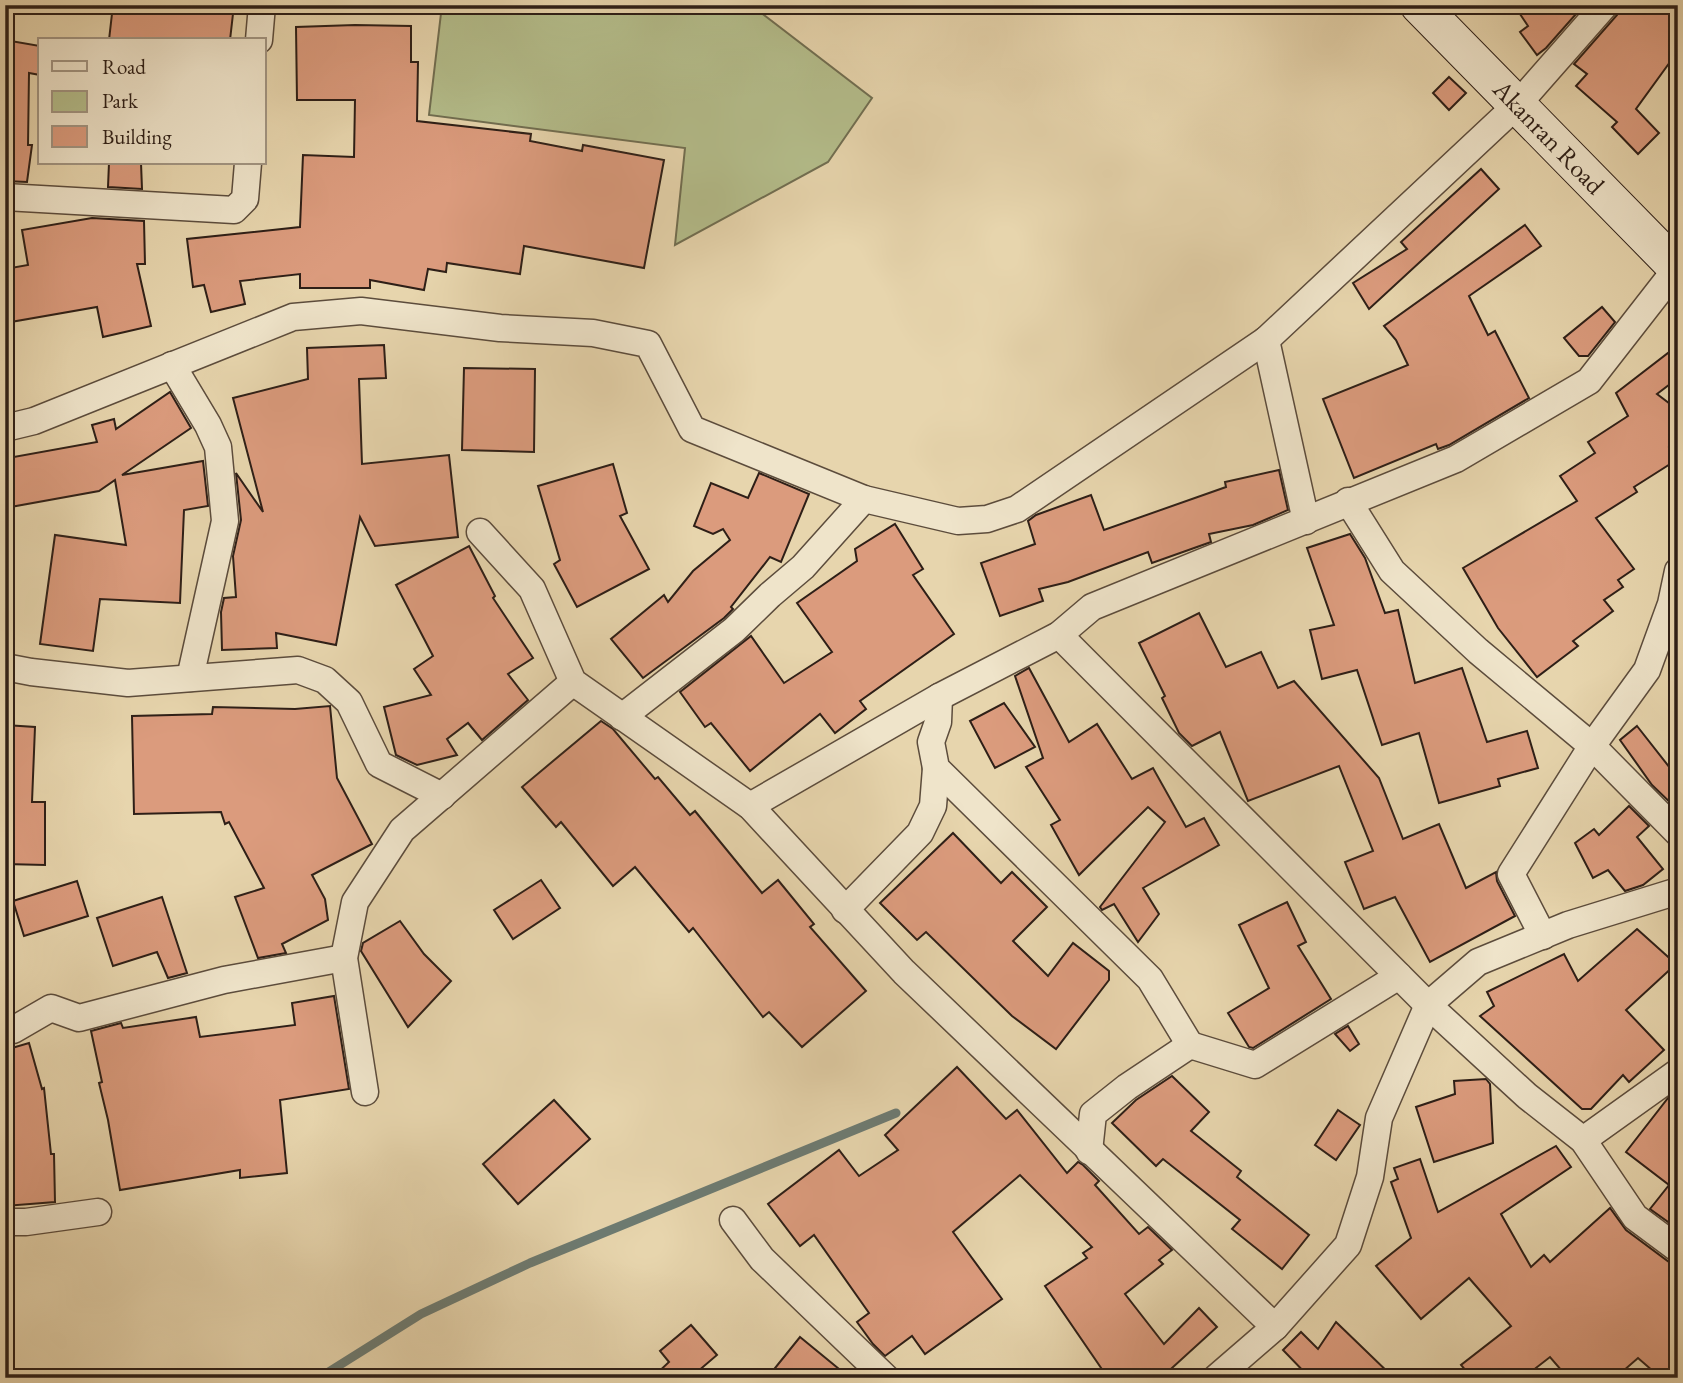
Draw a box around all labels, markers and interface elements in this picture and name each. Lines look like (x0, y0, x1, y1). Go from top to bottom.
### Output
legend (38, 38, 266, 164)
text: Road (102, 53, 146, 80)
street label: Akanran Road (1485, 72, 1613, 202)
text: Park (102, 87, 139, 114)
text: Building (102, 123, 172, 150)

